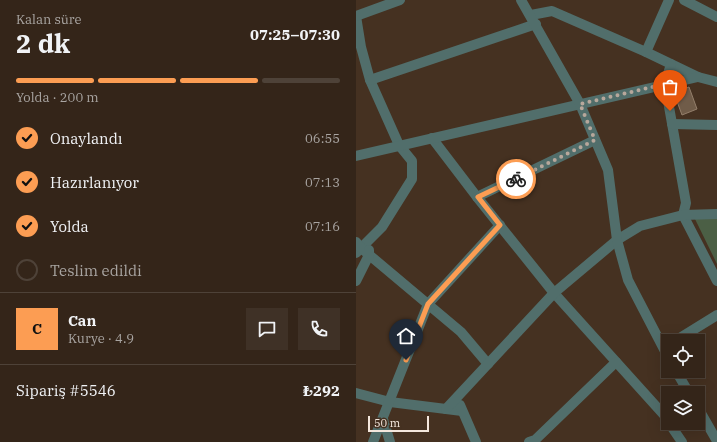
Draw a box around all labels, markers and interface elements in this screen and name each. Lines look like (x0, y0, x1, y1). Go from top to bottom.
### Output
text: Kalan süre (16, 11, 82, 28)
text: 07:25–07:30 (250, 25, 340, 44)
text: 2 dk (16, 26, 70, 60)
pin (653, 70, 687, 111)
icon: bag (659, 76, 681, 98)
text: Yolda · 200 m (16, 89, 99, 106)
icon: check (16, 127, 38, 149)
text: Onaylandı (50, 129, 123, 148)
text: 06:55 (305, 130, 340, 147)
courier (496, 159, 536, 199)
icon: bike (505, 168, 527, 190)
icon: check (16, 171, 38, 193)
text: Hazırlanıyor (50, 173, 139, 192)
text: 07:13 (305, 174, 340, 191)
icon: check (16, 215, 38, 237)
text: Yolda (50, 217, 89, 236)
text: 07:16 (305, 218, 340, 235)
text: Teslim edildi (50, 261, 142, 280)
button: chat (246, 308, 288, 350)
button: phone (298, 308, 340, 350)
text: Can (68, 311, 96, 330)
text: C (32, 319, 42, 338)
pin (389, 319, 423, 360)
icon: home (395, 325, 417, 347)
text: Kurye · 4.9 (68, 330, 134, 347)
map controls (661, 334, 705, 430)
button: locate (661, 334, 705, 378)
text: Sipariş #5546 (16, 381, 116, 400)
text: ₺292 (303, 381, 340, 400)
button: layers (661, 386, 705, 430)
scale bar (368, 414, 429, 433)
text: 50 m (374, 416, 400, 430)

